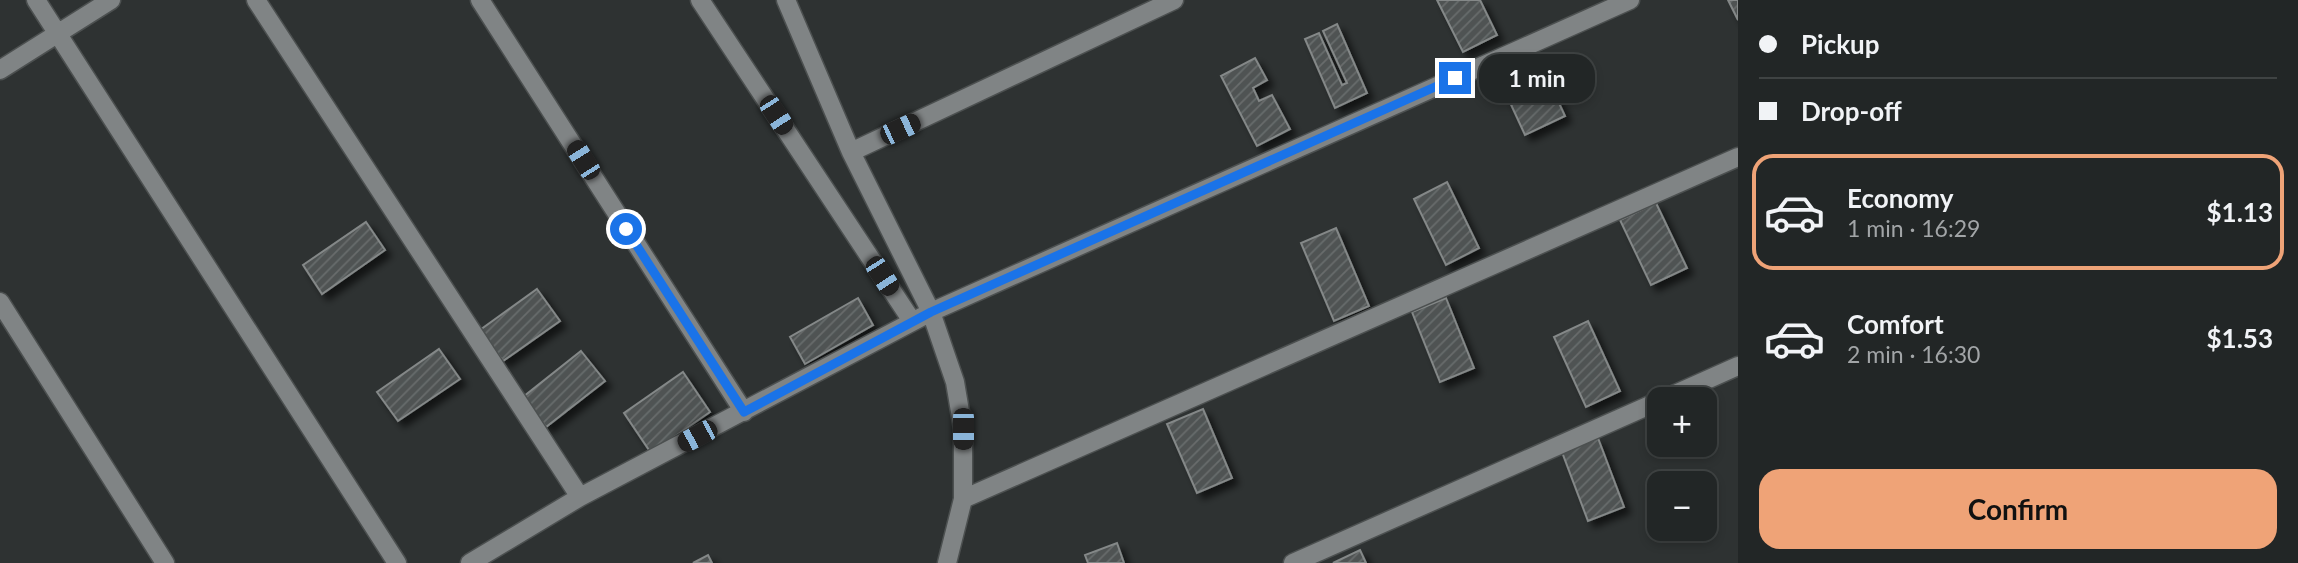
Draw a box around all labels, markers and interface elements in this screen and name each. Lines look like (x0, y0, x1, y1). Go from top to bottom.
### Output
text: Pickup (1801, 28, 1880, 60)
callout: 1 min (1480, 54, 1595, 102)
route end (1439, 62, 1471, 94)
text: 1 min (1508, 64, 1566, 92)
car (756, 92, 797, 138)
text: Drop-off (1801, 95, 1902, 127)
car (877, 111, 924, 147)
car (563, 137, 604, 183)
icon: car (1763, 181, 1826, 244)
text: Economy (1847, 182, 1953, 214)
text: $1.13 (2207, 196, 2273, 228)
route start (610, 213, 642, 245)
text: 1 min · 16:29 (1847, 214, 1980, 242)
car (862, 253, 903, 299)
icon: car (1763, 307, 1826, 370)
text: Comfort (1847, 308, 1944, 340)
text: $1.53 (2207, 322, 2273, 354)
text: 2 min · 16:30 (1847, 340, 1980, 368)
map controls (1647, 387, 1717, 541)
button: + (1647, 387, 1717, 457)
car (953, 408, 974, 450)
car (674, 417, 721, 455)
button: Confirm (1759, 469, 2277, 549)
button: − (1647, 471, 1717, 541)

